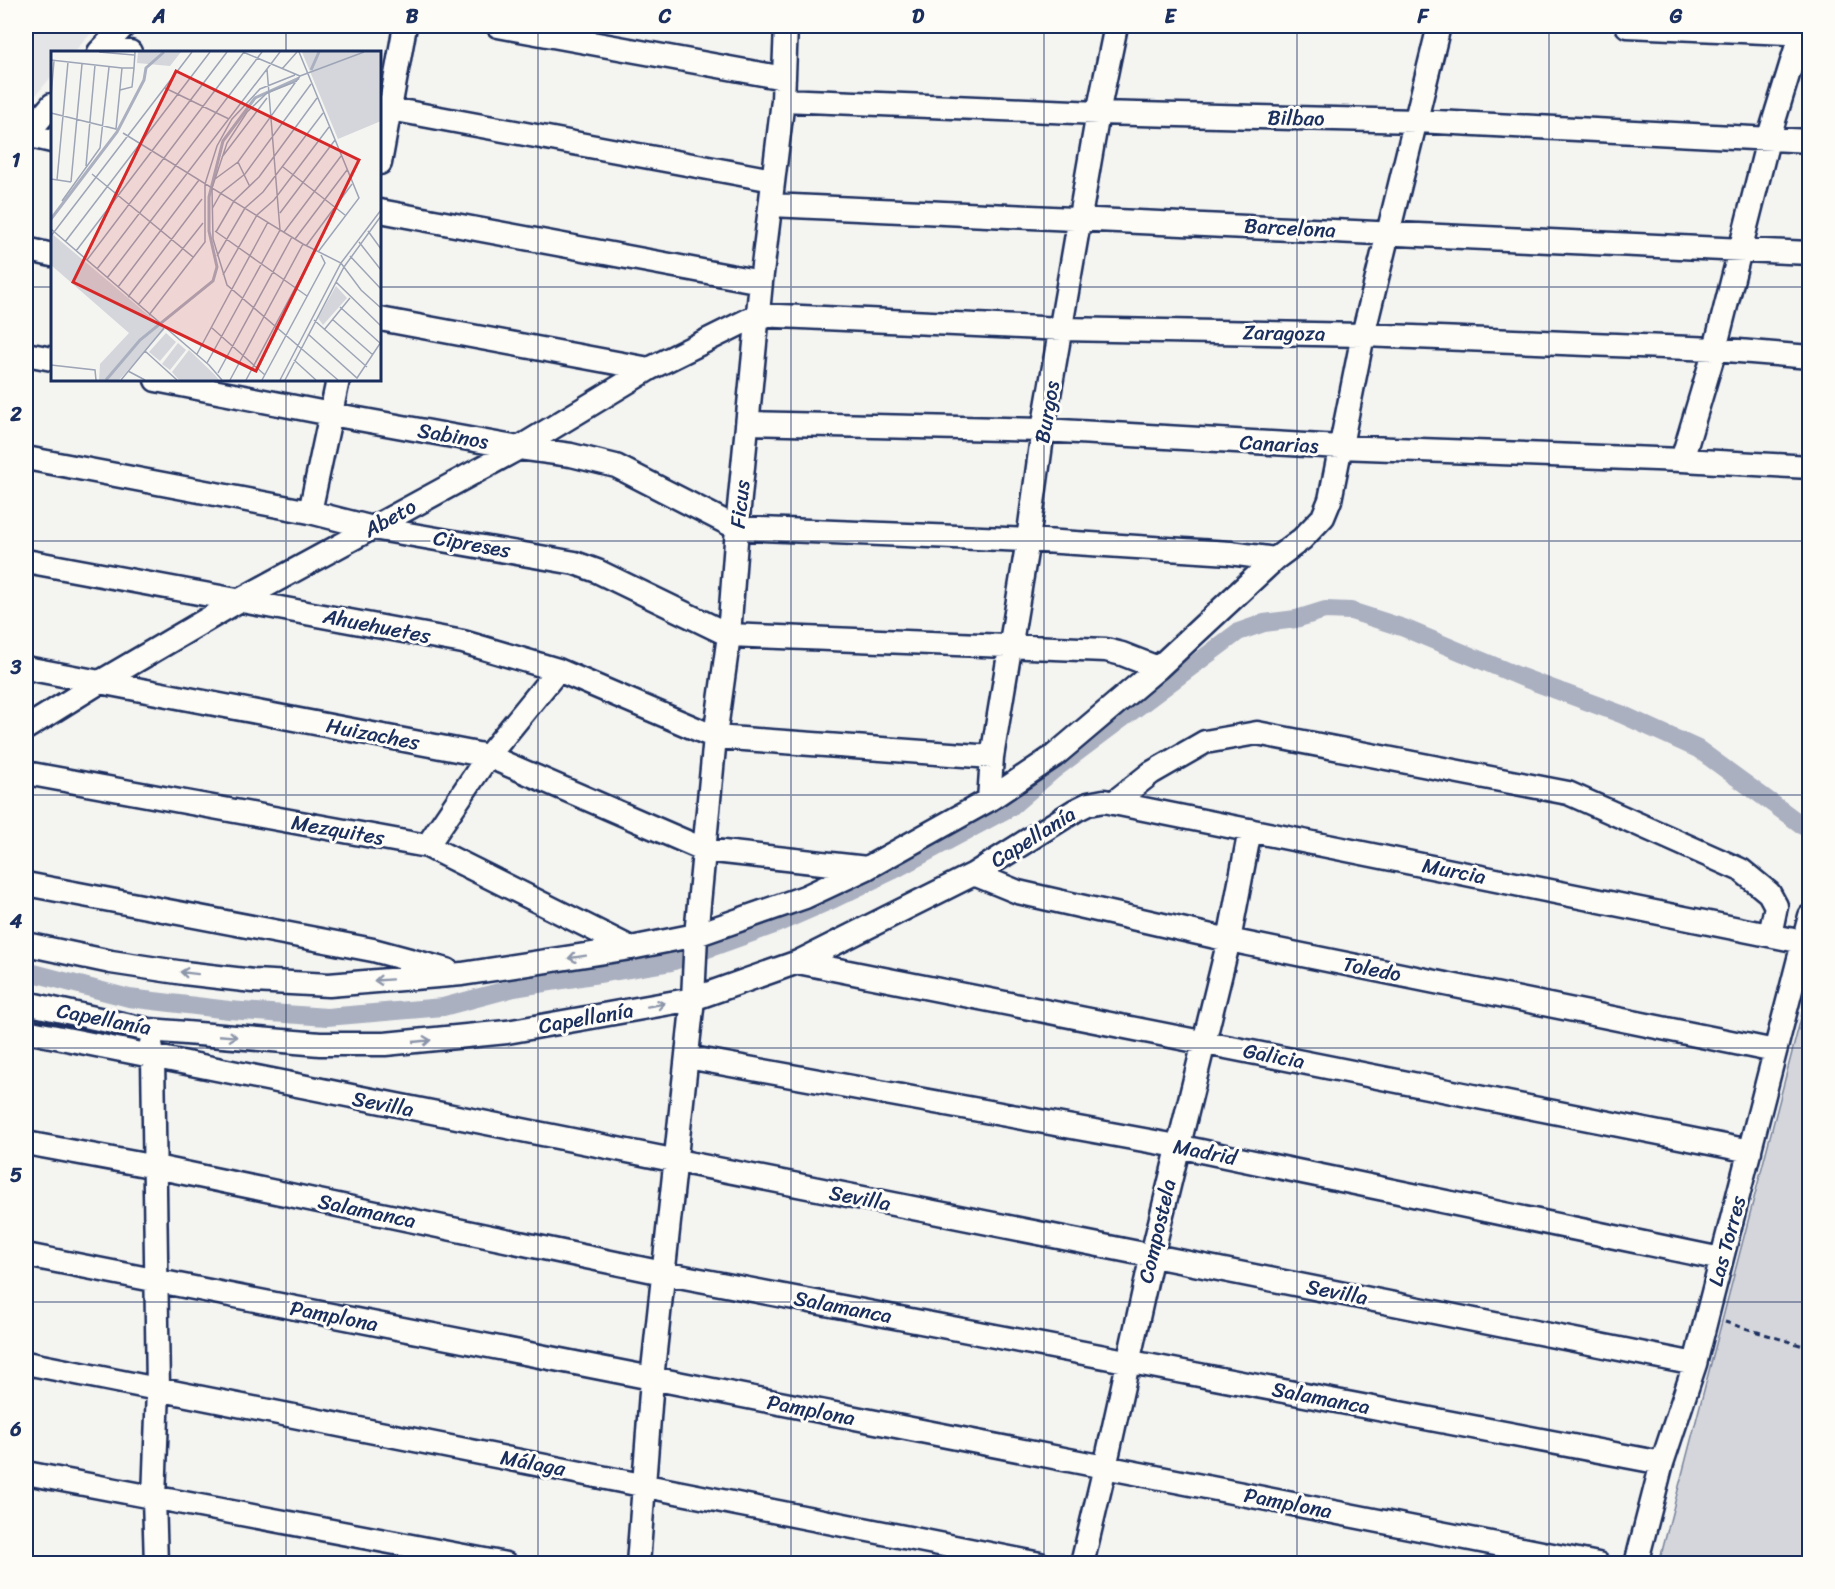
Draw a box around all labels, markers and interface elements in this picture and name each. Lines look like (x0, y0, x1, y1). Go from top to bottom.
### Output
text: A (151, 0, 166, 34)
text: B (406, 0, 419, 34)
text: C (658, 0, 672, 34)
text: D (912, 0, 925, 34)
text: E (1164, 0, 1177, 34)
text: F (1417, 0, 1430, 34)
text: G (1669, 0, 1683, 34)
inset map (51, 51, 381, 381)
street label: Bilbao (1267, 99, 1325, 137)
text: 1 (12, 143, 21, 178)
street label: Barcelona (1243, 207, 1337, 249)
street label: Zaragoza (1242, 313, 1326, 353)
street label: Burgos (1023, 377, 1071, 446)
text: 2 (9, 397, 22, 432)
street label: Sabinos (415, 411, 492, 461)
street label: Canarias (1239, 423, 1320, 465)
street label: Ficus (719, 477, 761, 530)
street label: Abeto (355, 488, 424, 549)
street label: Cipreses (430, 519, 514, 570)
street label: Ahuehuetes (319, 597, 434, 655)
text: 3 (10, 650, 22, 685)
street label: Huizaches (323, 706, 423, 762)
street label: Capellanía (982, 795, 1084, 878)
street label: Mezquites (288, 803, 388, 857)
street label: Murcia (1419, 846, 1489, 896)
text: 4 (9, 904, 23, 939)
street label: Toledo (1340, 945, 1404, 993)
one-way arrow (567, 951, 587, 962)
one-way arrow (180, 968, 200, 979)
one-way arrow (374, 975, 394, 986)
street label: Capellanía (53, 991, 155, 1047)
street label: Capellanía (536, 991, 637, 1045)
one-way arrow (646, 1000, 666, 1011)
one-way arrow (217, 1031, 237, 1042)
street label: Galicia (1240, 1031, 1309, 1081)
one-way arrow (412, 1035, 432, 1046)
street label: Sevilla (349, 1079, 418, 1129)
street label: Madrid (1170, 1127, 1242, 1177)
text: 5 (10, 1158, 22, 1193)
street label: Sevilla (826, 1173, 895, 1223)
street label: Compostela (1127, 1175, 1188, 1287)
street label: Salamanca (314, 1182, 420, 1240)
street label: Las Torres (1697, 1191, 1757, 1290)
street label: Sevilla (1303, 1267, 1372, 1317)
street label: Salamanca (791, 1279, 896, 1335)
street label: Pamplona (287, 1289, 382, 1343)
street label: Salamanca (1269, 1370, 1374, 1426)
street label: Pamplona (764, 1383, 859, 1437)
text: 6 (9, 1412, 22, 1447)
street label: Málaga (497, 1438, 569, 1488)
street label: Pamplona (1241, 1476, 1336, 1530)

